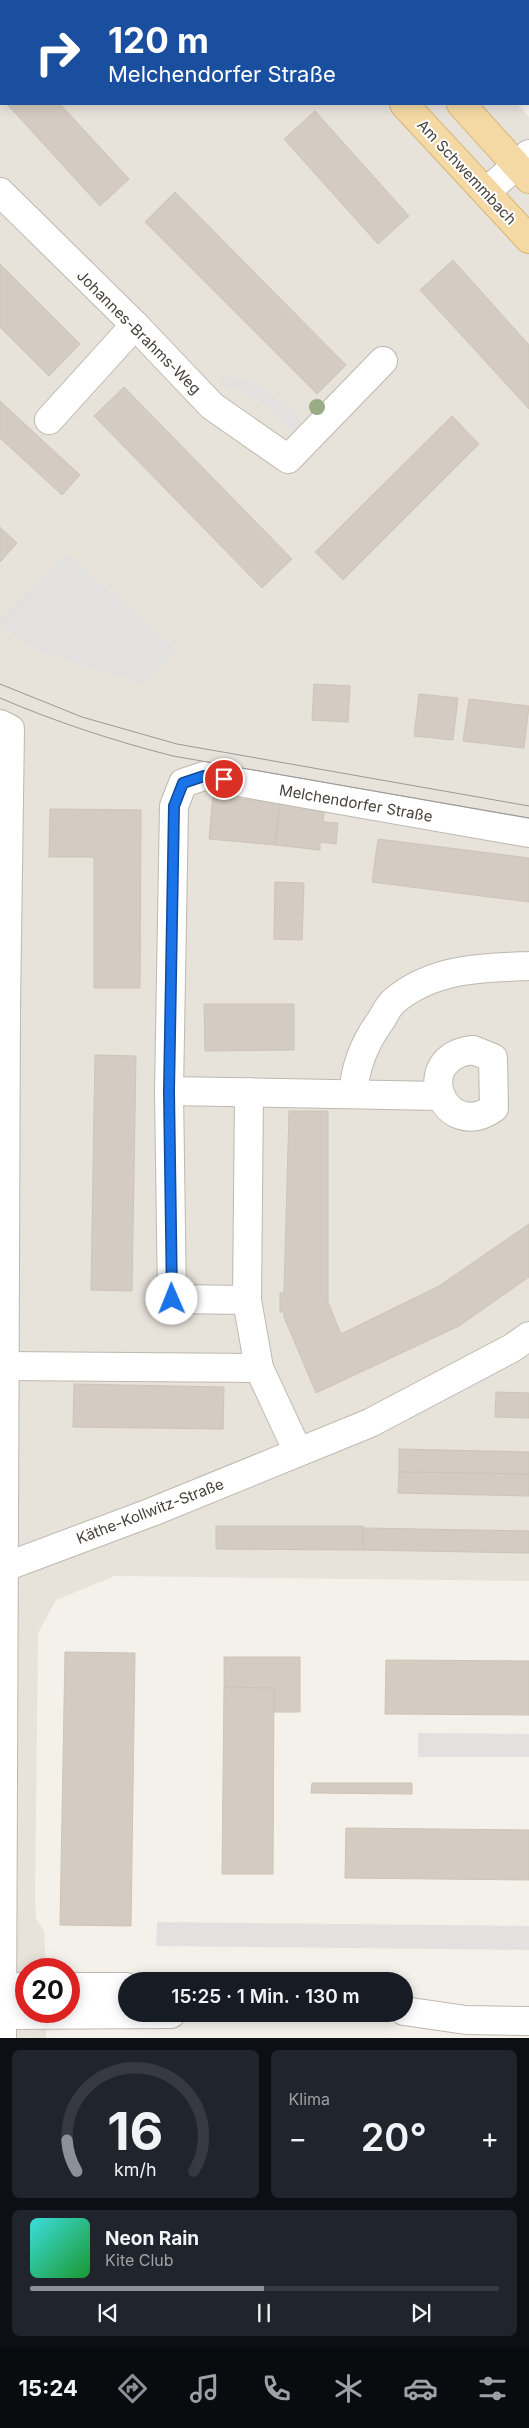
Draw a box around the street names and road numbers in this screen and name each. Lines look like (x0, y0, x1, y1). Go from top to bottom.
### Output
street label: Am Schwemmbach (413, 115, 521, 229)
street label: Johannes-Brahms-Weg (73, 266, 205, 398)
street label: Melchendorfer Straße (278, 780, 434, 826)
street label: Käthe-Kollwitz-Straße (74, 1474, 226, 1548)

